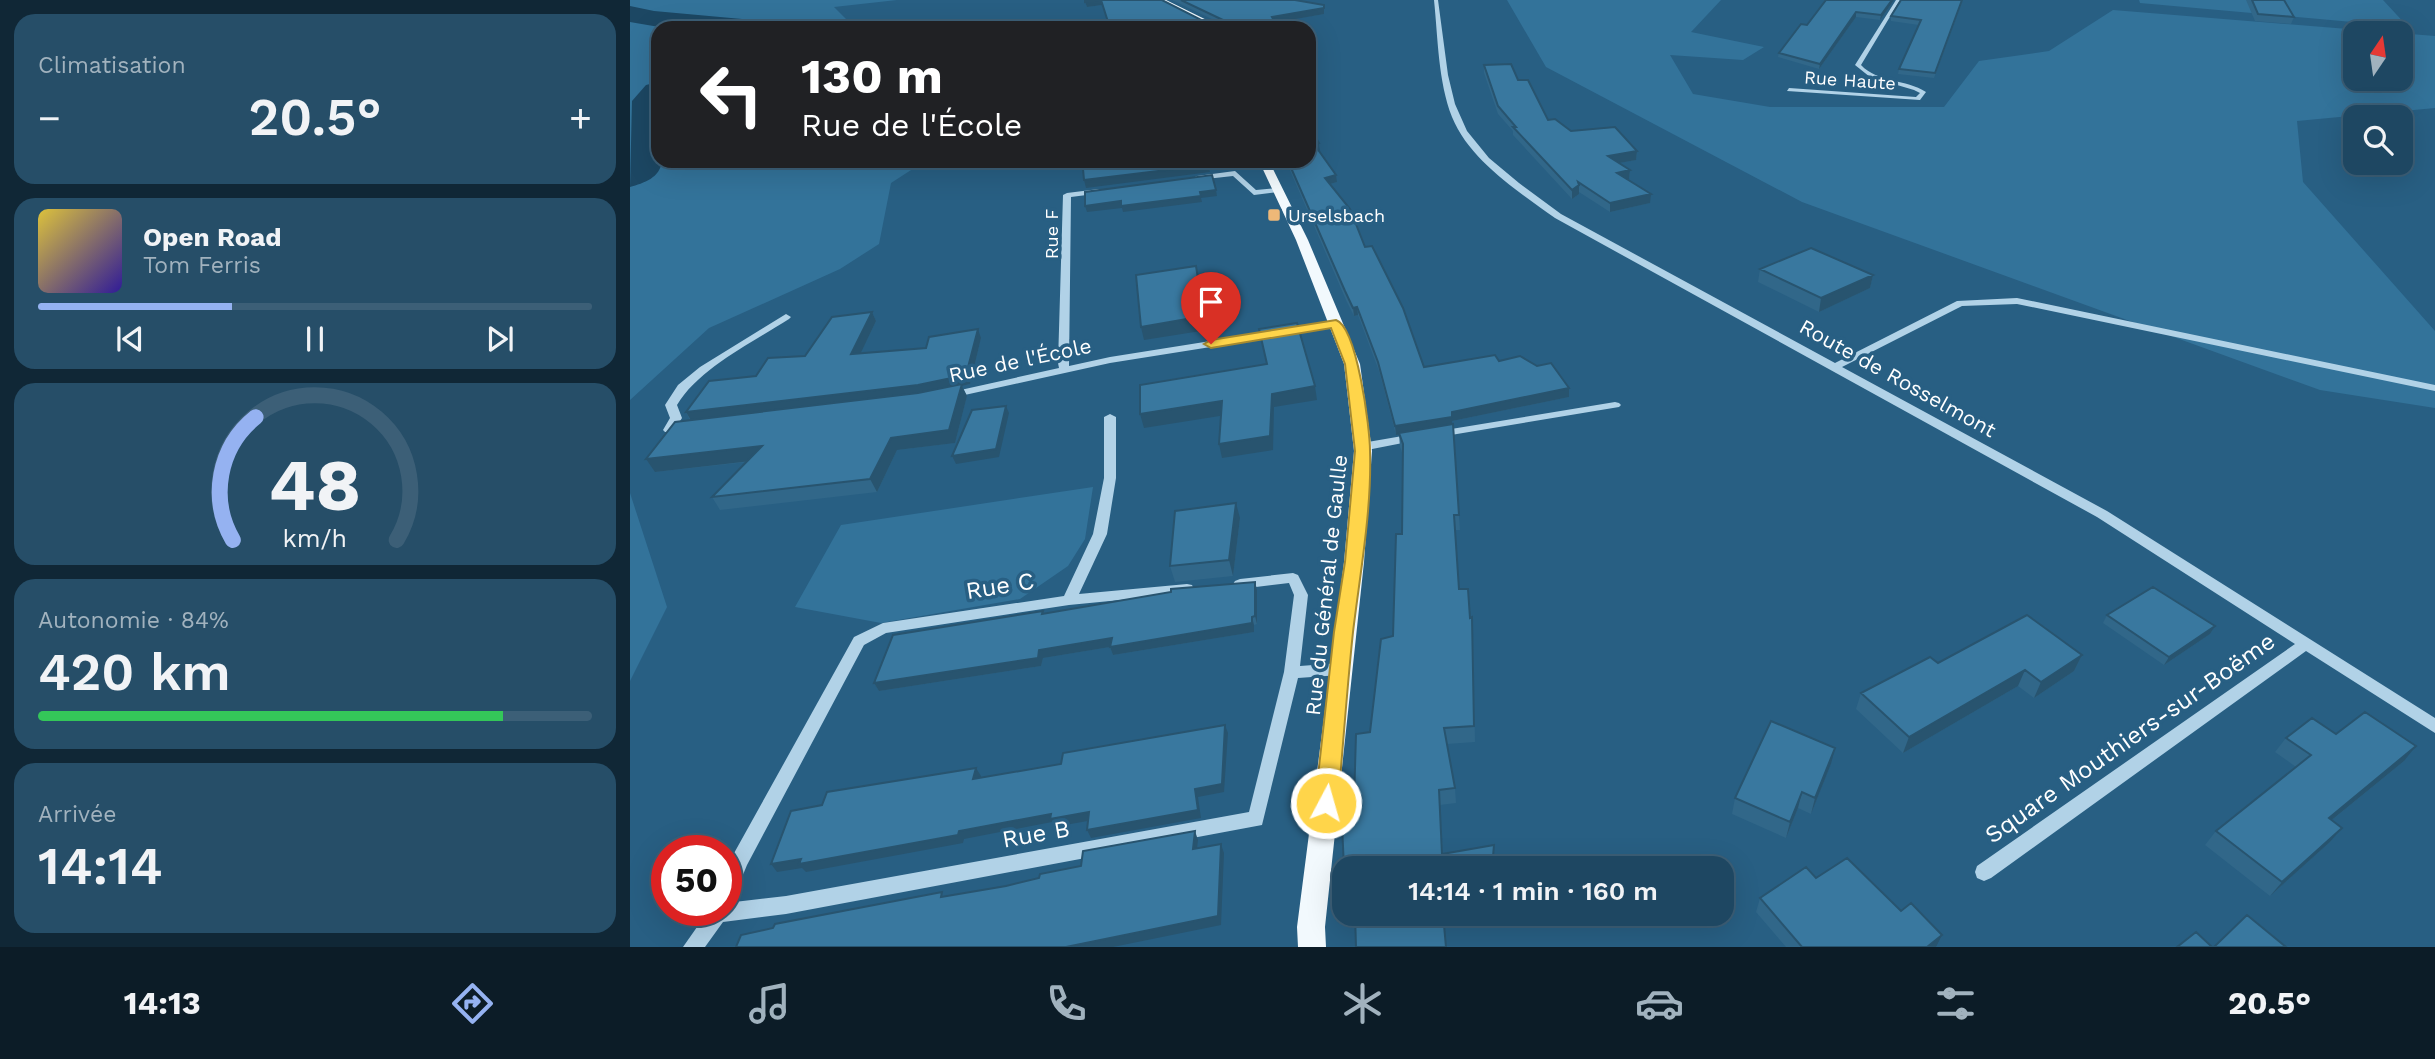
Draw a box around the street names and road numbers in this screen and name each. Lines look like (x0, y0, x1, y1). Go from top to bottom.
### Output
street label: Rue Haute (1804, 66, 1896, 94)
street label: Rue F (1041, 209, 1062, 259)
street label: Route de Rosselmont (1795, 314, 2001, 443)
street label: Rue de l'École (946, 333, 1094, 387)
street label: Rue du Général de Gaulle (1300, 453, 1352, 717)
street label: Rue C (964, 567, 1036, 605)
street label: Square Mouthiers-sur-Boëme (1980, 627, 2280, 849)
street label: Rue B (1000, 814, 1072, 854)

